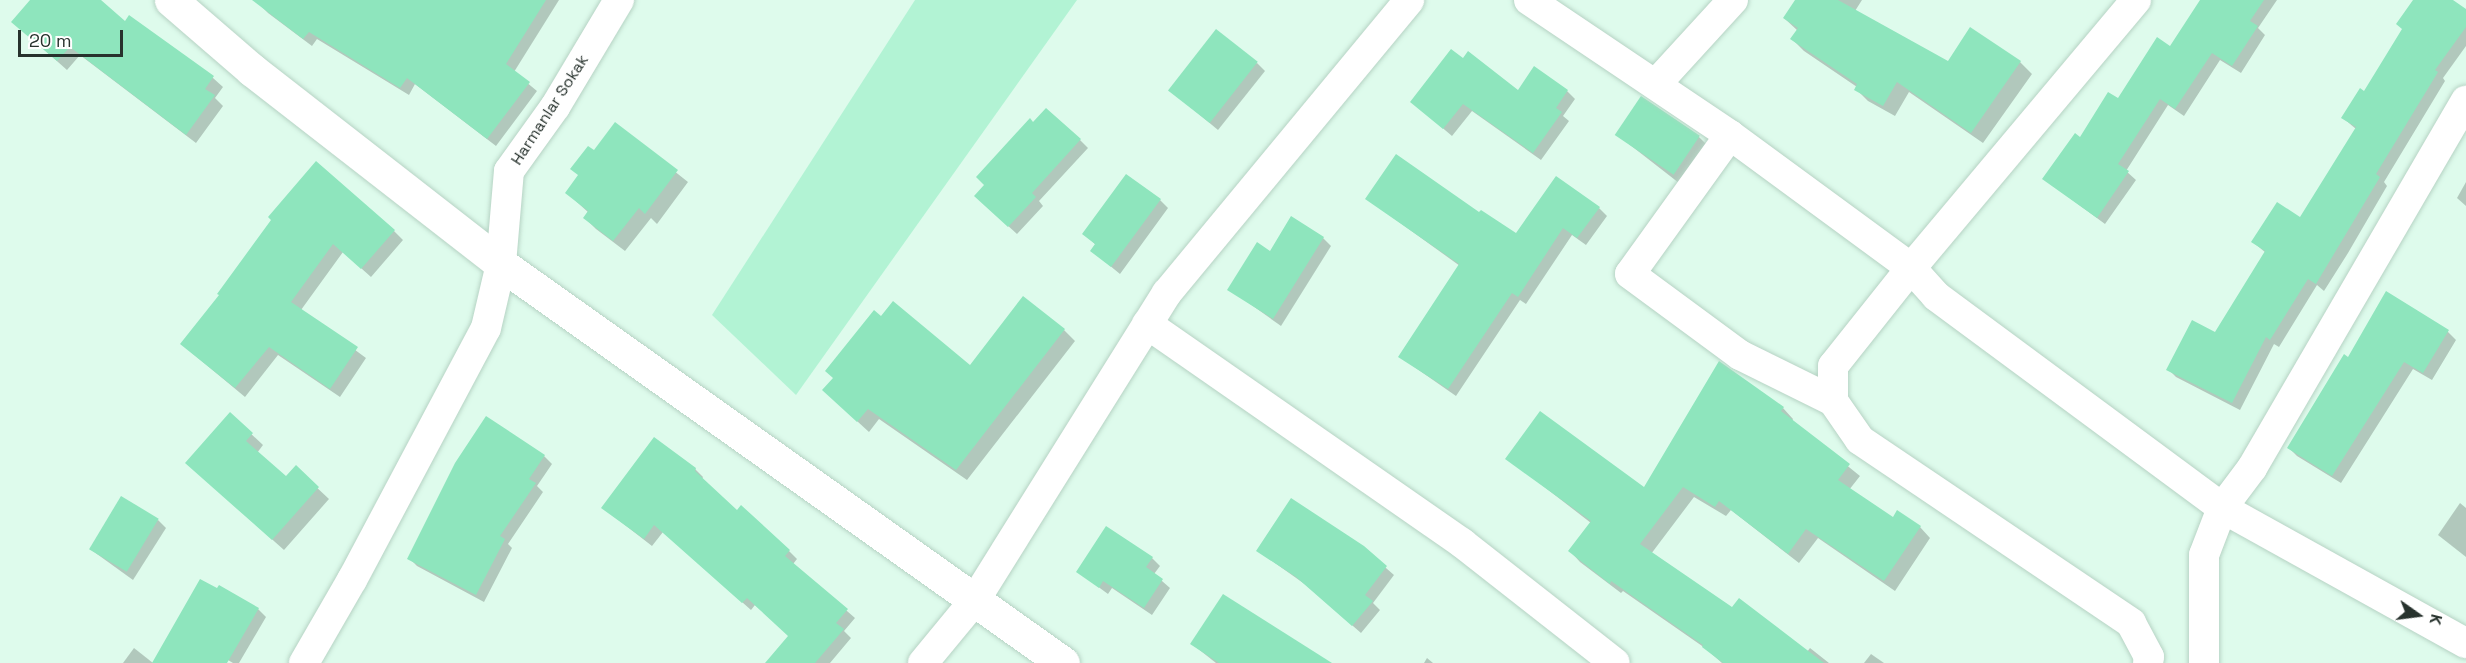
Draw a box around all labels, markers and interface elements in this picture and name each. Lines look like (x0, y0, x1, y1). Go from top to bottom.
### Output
scale bar (21, 18, 126, 56)
text: 20 m (29, 29, 72, 52)
street label: Harmanlar Sokak (507, 51, 593, 169)
north arrow (2388, 585, 2448, 645)
text: K (2425, 612, 2447, 627)

